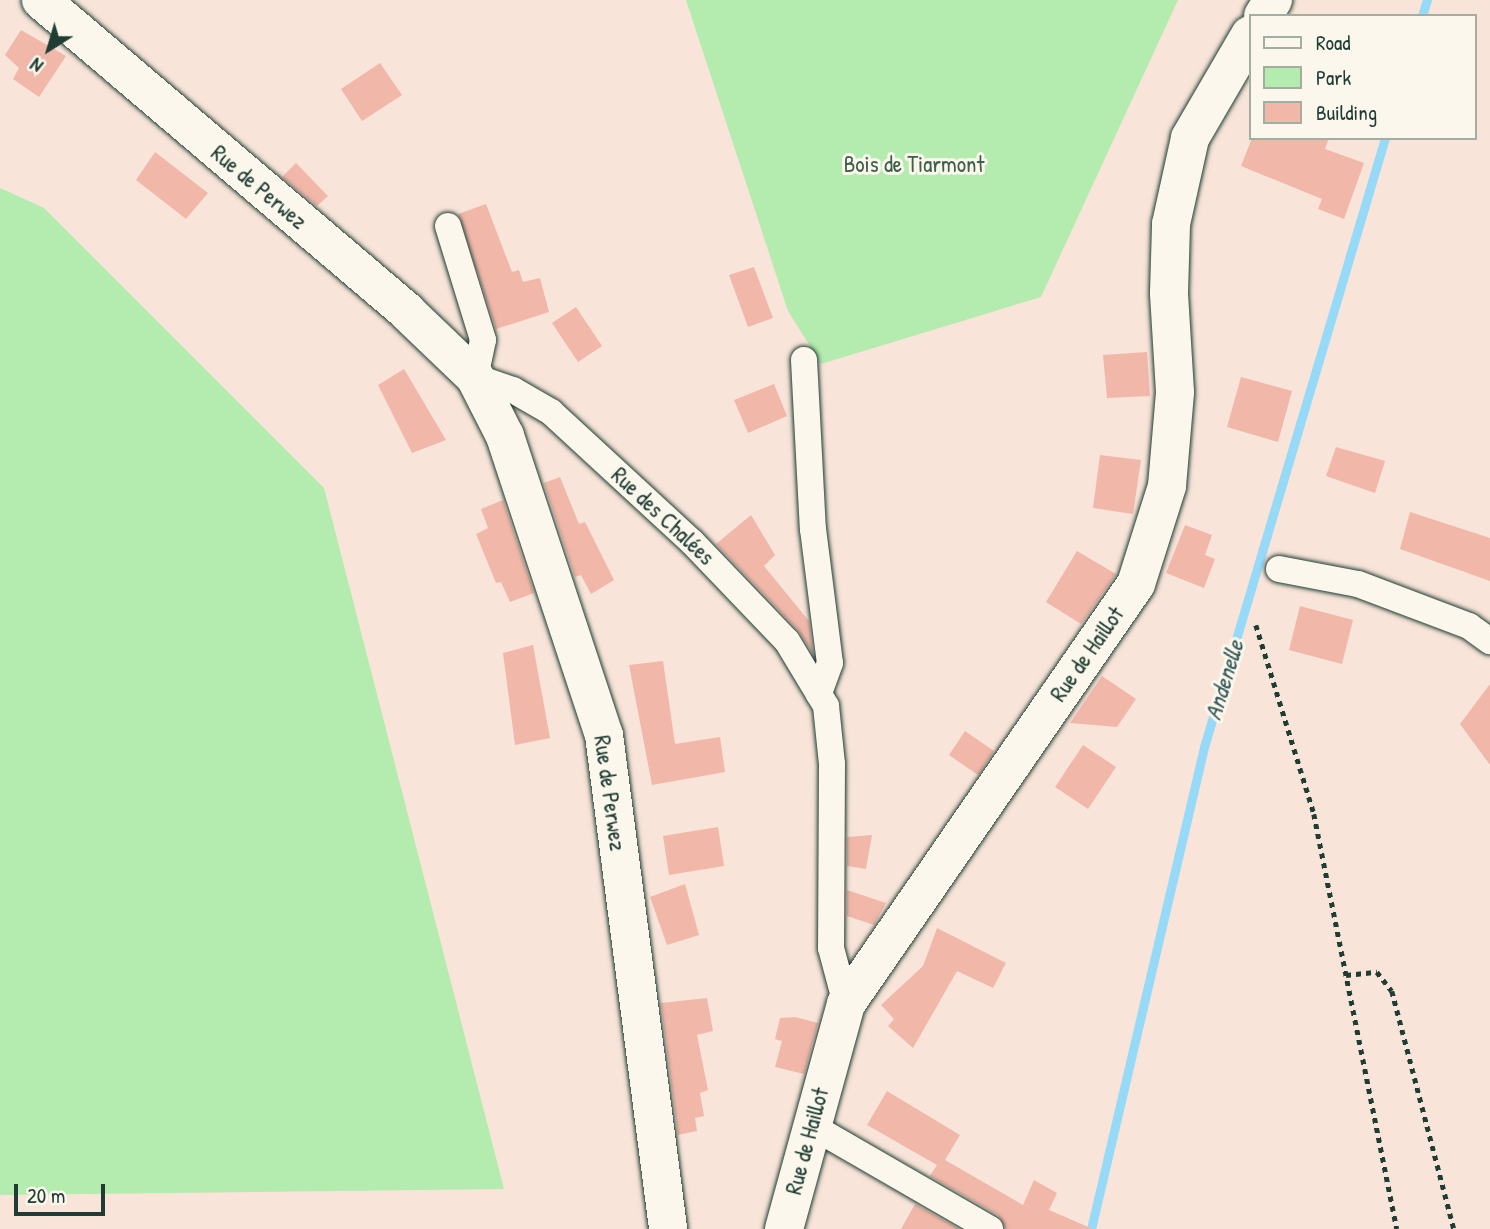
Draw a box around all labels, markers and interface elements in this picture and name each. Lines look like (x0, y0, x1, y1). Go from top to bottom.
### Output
north arrow (14, 14, 84, 84)
legend (1248, 14, 1476, 140)
text: Road (1316, 28, 1350, 57)
text: N (25, 52, 48, 79)
text: Park (1316, 63, 1351, 92)
text: Building (1316, 98, 1377, 127)
street label: Rue de Perwez (206, 139, 312, 235)
park label: Bois de Tiarmont (844, 150, 984, 178)
street label: Rue des Chalées (606, 461, 720, 571)
street label: Rue de Haillot (1044, 601, 1130, 707)
water label: Andenelle (1198, 637, 1250, 723)
street label: Rue de Perwez (588, 734, 632, 852)
street label: Rue de Haillot (779, 1085, 835, 1197)
scale bar (18, 1170, 108, 1214)
text: 20 m (27, 1181, 65, 1210)

